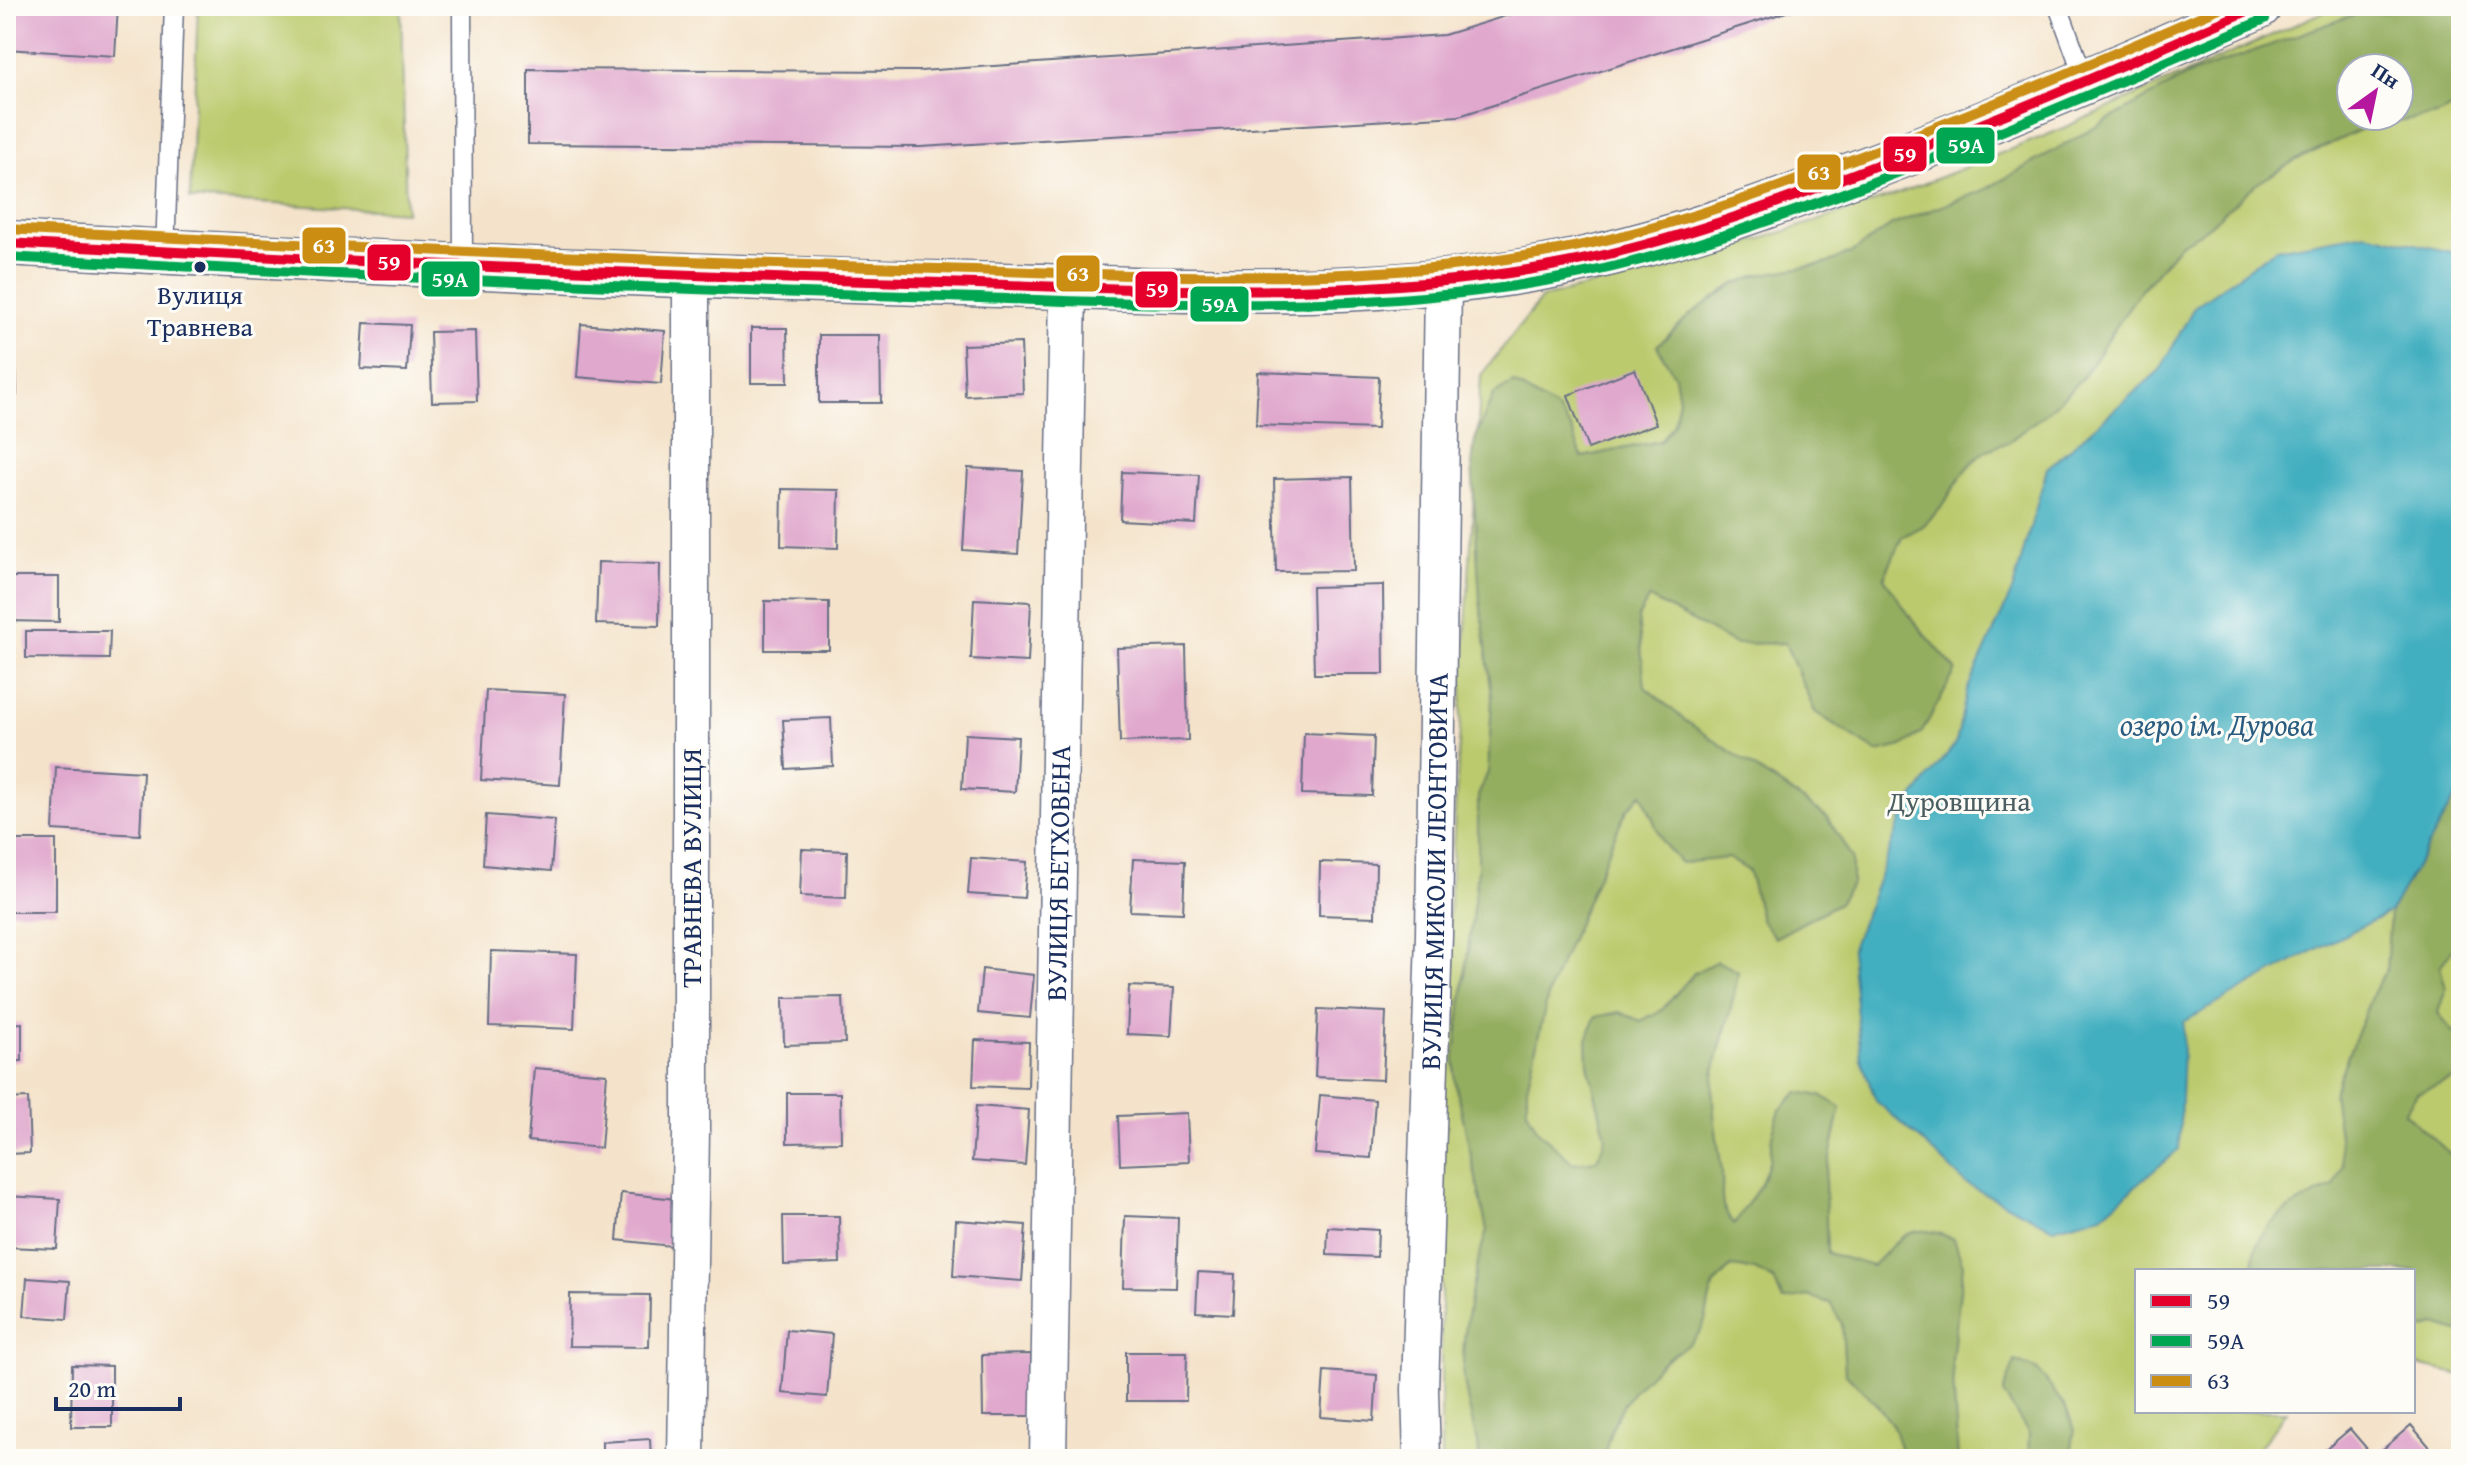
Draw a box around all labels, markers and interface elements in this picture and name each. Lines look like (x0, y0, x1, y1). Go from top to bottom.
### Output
north arrow (2335, 52, 2415, 132)
text: Пн (2365, 54, 2406, 96)
line badge: 59А (1935, 126, 1996, 165)
text: 59А (1948, 129, 1984, 161)
line badge: 59 (1882, 135, 1928, 173)
text: 59 (1894, 138, 1916, 170)
line badge: 63 (1796, 153, 1842, 191)
text: 63 (1808, 156, 1830, 188)
line badge: 63 (301, 226, 347, 265)
text: 63 (313, 229, 335, 261)
line badge: 59 (366, 243, 412, 282)
text: 59 (378, 246, 400, 278)
line badge: 63 (1055, 254, 1101, 293)
text: 63 (1067, 257, 1089, 289)
marker: Вулиця Травнева (192, 259, 208, 275)
line badge: 59А (420, 260, 481, 298)
text: 59А (432, 263, 468, 295)
line badge: 59 (1134, 270, 1179, 309)
text: 59 (1146, 273, 1168, 305)
place label: Вулиця Травнева (147, 275, 254, 346)
line badge: 59А (1189, 285, 1250, 323)
text: 59А (1202, 288, 1238, 320)
street label: ВУЛИЦЯ МИКОЛИ ЛЕОНТОВИЧА (1409, 672, 1458, 1070)
water label: озеро ім. Дурова (2120, 702, 2314, 746)
street label: ВУЛИЦЯ БЕТХОВЕНА (1035, 745, 1080, 1001)
street label: ТРАВНЕВА ВУЛИЦЯ (670, 748, 711, 988)
park label: Дуровщина (1886, 780, 2031, 821)
legend (2135, 1269, 2415, 1413)
text: 59 (2207, 1283, 2230, 1318)
text: 59А (2207, 1323, 2245, 1358)
scale bar (56, 1361, 180, 1411)
text: 63 (2207, 1363, 2230, 1398)
text: 20 m (68, 1371, 116, 1406)

